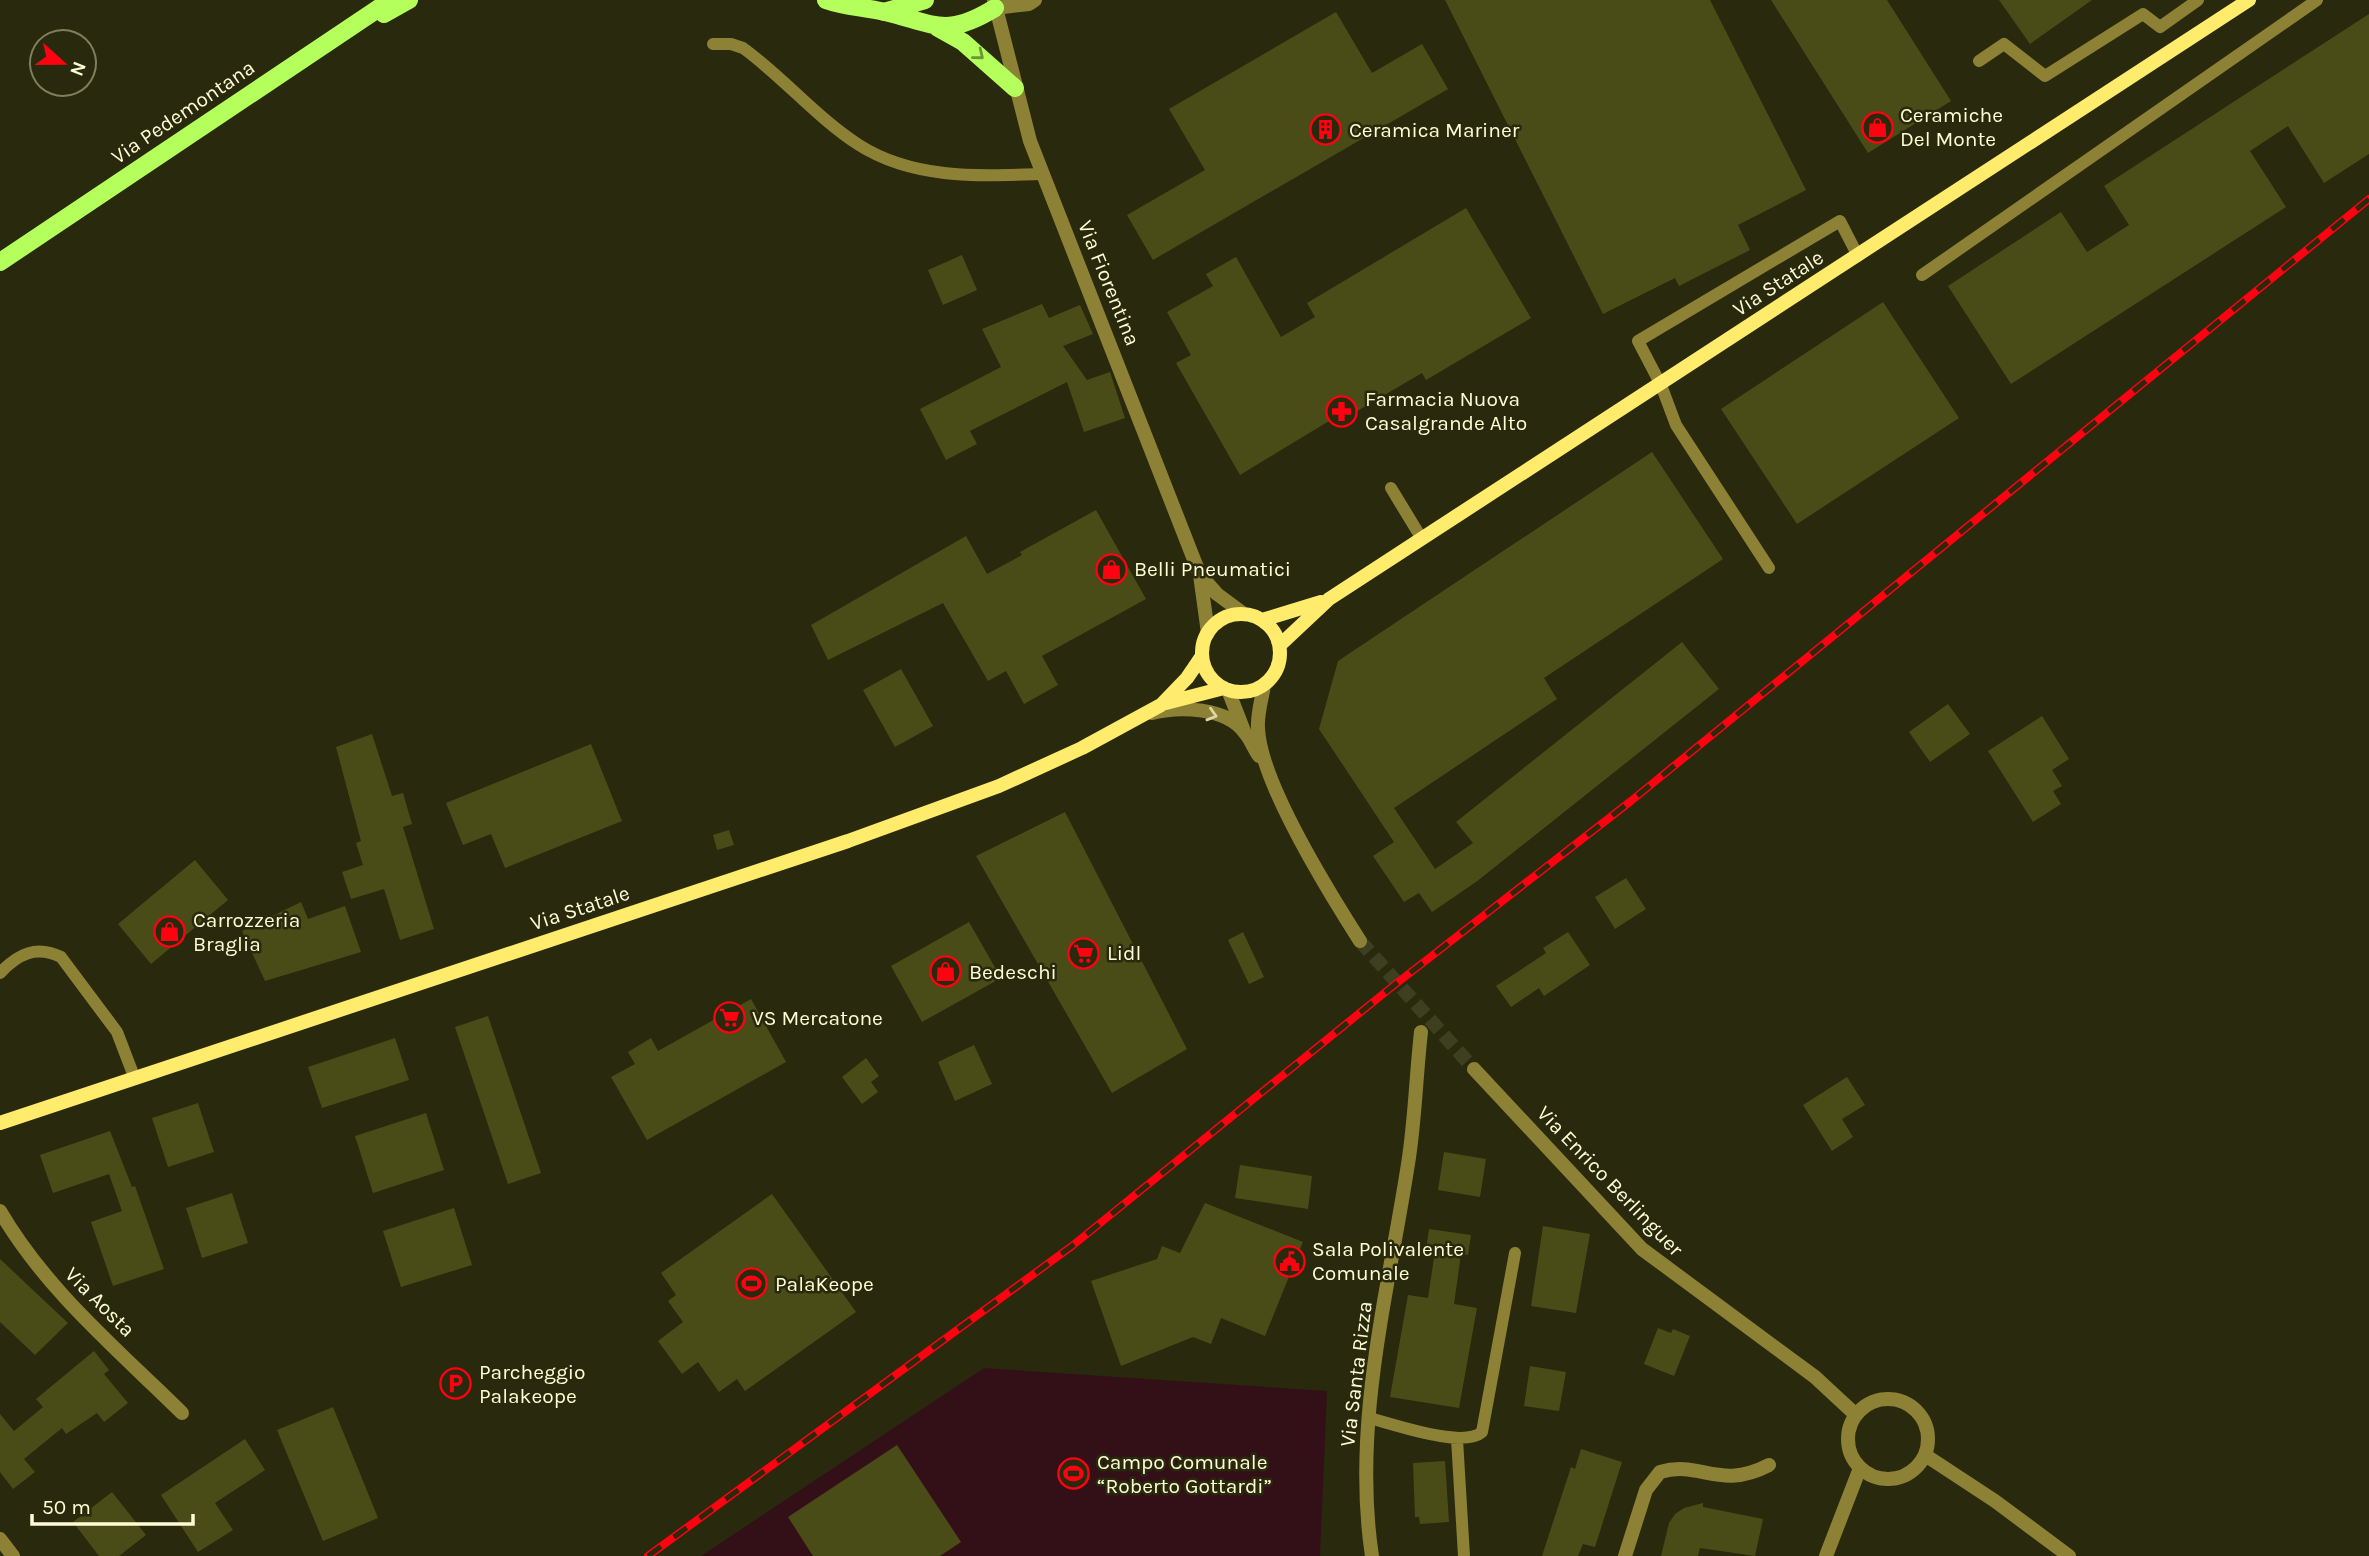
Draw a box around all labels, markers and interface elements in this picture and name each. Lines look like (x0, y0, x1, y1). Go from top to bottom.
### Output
north arrow (28, 28, 98, 98)
one-way arrow (970, 47, 983, 59)
street label: Via Pedemontana (107, 55, 259, 169)
text: N (65, 58, 91, 79)
place label: Ceramiche Del Monte (1900, 103, 2003, 151)
shop icon: Ceramiche Del Monte (1860, 110, 1894, 144)
building icon: Ceramica Mariner (1309, 113, 1343, 147)
place label: Ceramica Mariner (1349, 118, 1520, 142)
street label: Via Fiorentina (1073, 217, 1145, 349)
street label: Via Statale (1728, 245, 1828, 321)
place label: Farmacia Nuova Casalgrande Alto (1365, 387, 1527, 435)
pharmacy icon: Farmacia Nuova Casalgrande Alto (1325, 394, 1359, 428)
shop icon: Belli Pneumatici (1094, 552, 1128, 586)
place label: Belli Pneumatici (1134, 557, 1291, 581)
one-way arrow (1205, 706, 1217, 721)
street label: Via Statale (527, 881, 633, 935)
place label: Carrozzeria Braglia (193, 908, 300, 956)
shop icon: Carrozzeria Braglia (153, 915, 187, 949)
supermarket icon: Lidl (1067, 936, 1101, 970)
place label: Lidl (1107, 941, 1141, 965)
shop icon: Bedeschi (929, 955, 963, 989)
place label: Bedeschi (969, 960, 1057, 984)
supermarket icon: VS Mercatone (712, 1001, 746, 1035)
place label: VS Mercatone (752, 1006, 883, 1030)
street label: Via Enrico Berlinguer (1532, 1101, 1688, 1261)
place label: Sala Polivalente Comunale (1312, 1237, 1464, 1285)
public building icon: Sala Polivalente Comunale (1272, 1244, 1306, 1278)
street label: Via Aosta (60, 1262, 140, 1342)
sports icon: PalaKeope (735, 1267, 769, 1301)
place label: PalaKeope (775, 1272, 874, 1296)
street label: Via Santa Rizza (1335, 1300, 1377, 1448)
place label: Parcheggio Palakeope (479, 1360, 586, 1408)
parking icon: Parcheggio Palakeope (439, 1367, 473, 1401)
place label: Campo Comunale “Roberto Gottardi” (1097, 1450, 1272, 1498)
sports icon: Campo Comunale “Roberto Gottardi” (1057, 1457, 1091, 1491)
scale bar (32, 1482, 192, 1526)
text: 50 m (42, 1495, 91, 1519)

